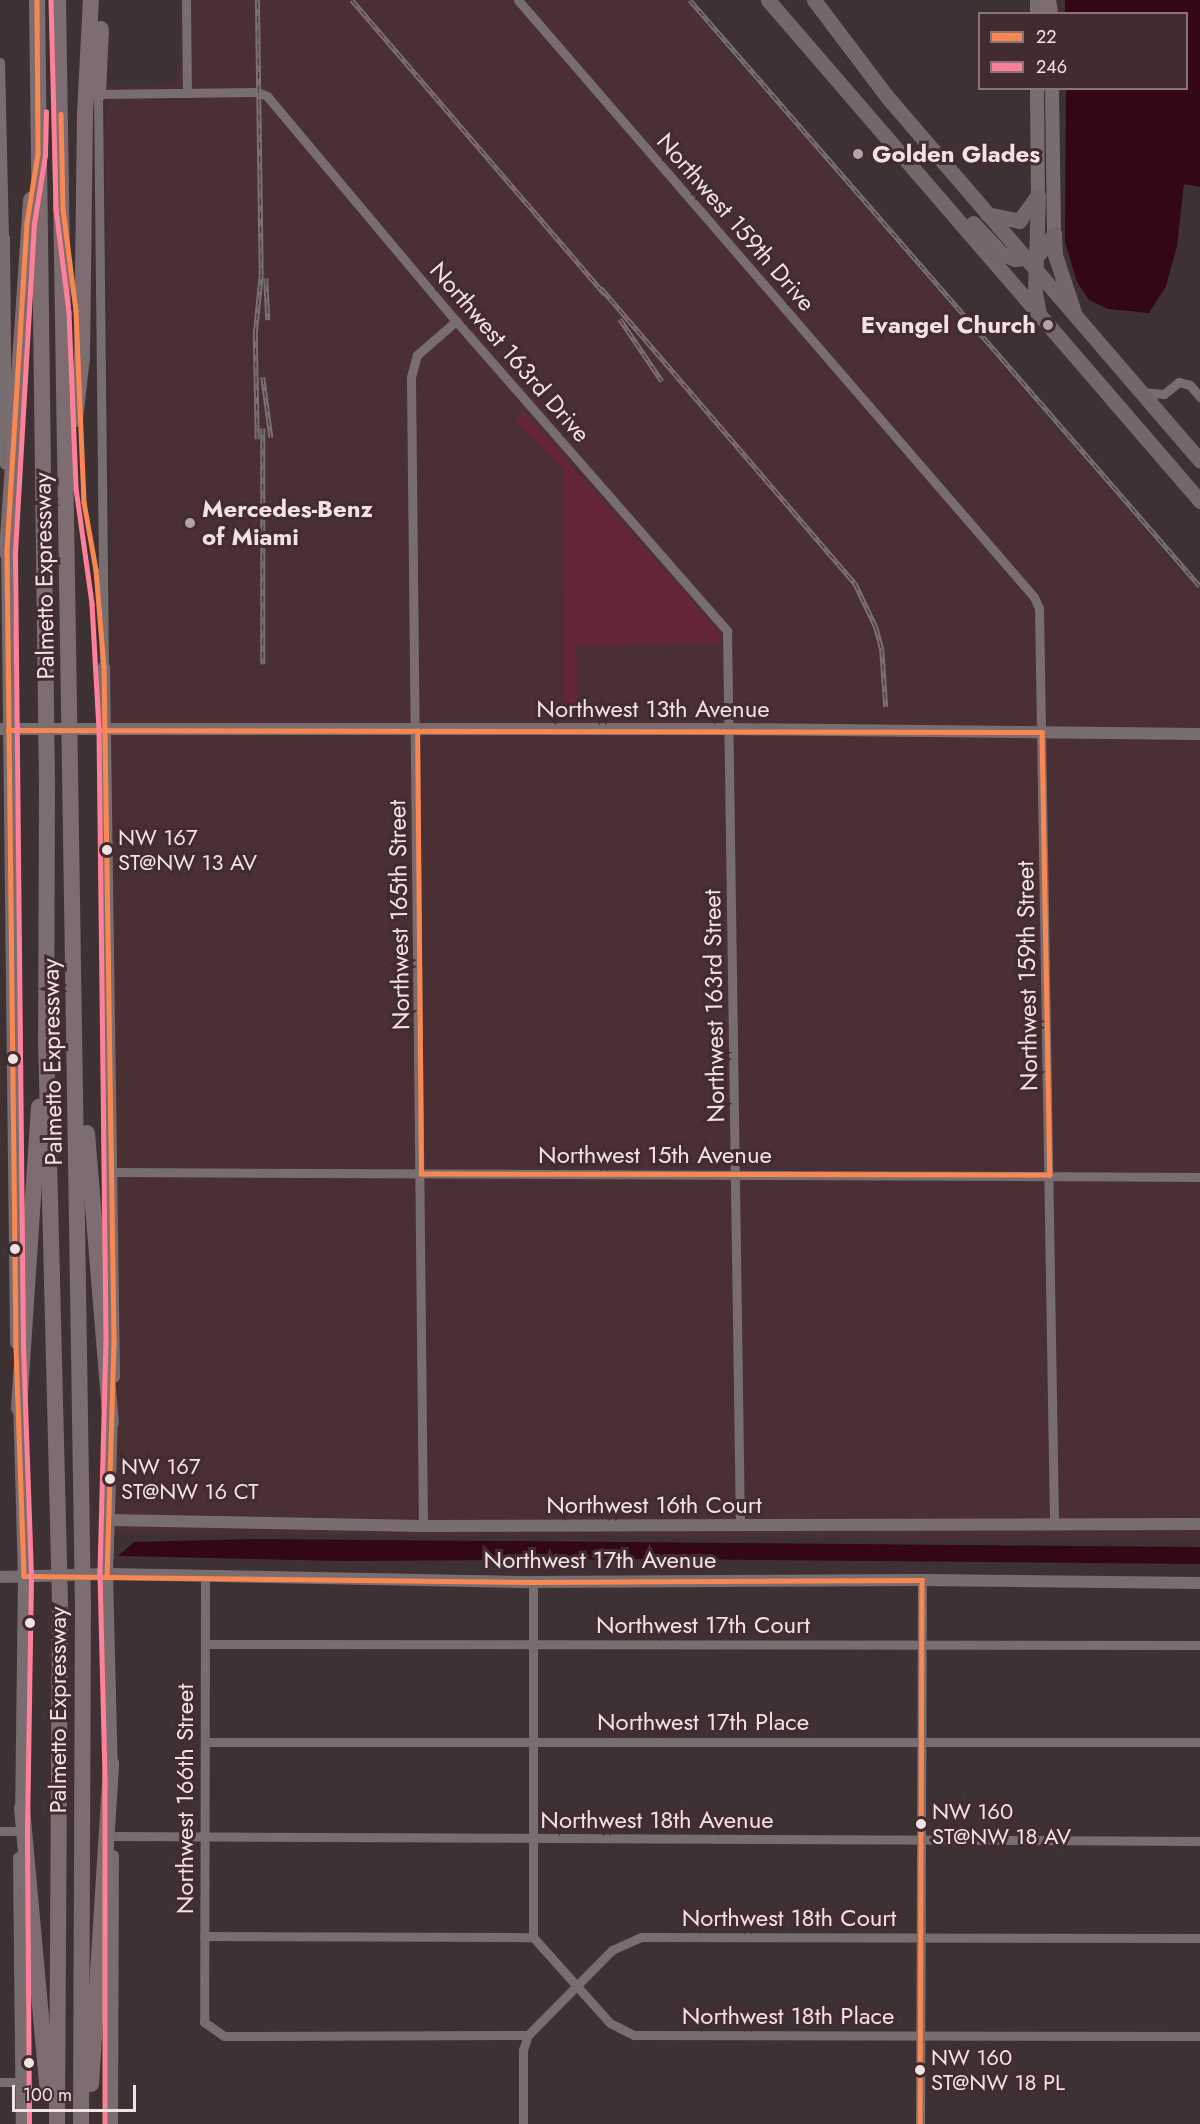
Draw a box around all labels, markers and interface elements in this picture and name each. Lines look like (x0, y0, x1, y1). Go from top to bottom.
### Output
legend (978, 12, 1188, 90)
text: 22 (1036, 24, 1056, 50)
text: 246 (1036, 54, 1067, 80)
street label: Northwest 159th Drive (651, 127, 821, 317)
place label: Golden Glades (872, 140, 1040, 168)
marker: Golden Glades (849, 145, 867, 163)
street label: Northwest 163rd Drive (424, 256, 596, 448)
place label: Evangel Church (861, 311, 1036, 339)
marker: Evangel Church (1041, 318, 1055, 332)
street label: Palmetto Expressway (28, 472, 60, 680)
place label: Mercedes-Benz of Miami (202, 495, 373, 551)
marker: Mercedes-Benz of Miami (183, 516, 197, 530)
street label: Northwest 13th Avenue (536, 695, 770, 723)
street label: Northwest 165th Street (383, 800, 415, 1030)
place label: NW 167 ST@NW 13 AV (118, 824, 257, 876)
marker: NW 167 ST@NW 13 AV (101, 844, 113, 856)
street label: Northwest 159th Street (1011, 861, 1043, 1091)
street label: Northwest 163rd Street (698, 889, 730, 1123)
street label: Palmetto Expressway (36, 958, 68, 1166)
unlabelled marker (7, 1053, 19, 1065)
street label: Northwest 15th Avenue (538, 1141, 772, 1169)
unlabelled marker (9, 1243, 21, 1255)
place label: NW 167 ST@NW 16 CT (121, 1453, 258, 1504)
marker: NW 167 ST@NW 16 CT (104, 1473, 116, 1485)
street label: Northwest 16th Court (546, 1491, 762, 1519)
street label: Northwest 17th Avenue (484, 1546, 716, 1574)
street label: Palmetto Expressway (44, 1606, 72, 1814)
street label: Northwest 17th Court (596, 1611, 810, 1639)
unlabelled marker (24, 1617, 36, 1629)
street label: Northwest 166th Street (171, 1684, 199, 1914)
street label: Northwest 17th Place (597, 1708, 809, 1736)
place label: NW 160 ST@NW 18 AV (932, 1798, 1071, 1850)
street label: Northwest 18th Avenue (540, 1806, 774, 1834)
marker: NW 160 ST@NW 18 AV (915, 1818, 927, 1830)
street label: Northwest 18th Court (682, 1904, 896, 1932)
street label: Northwest 18th Place (682, 2002, 894, 2030)
place label: NW 160 ST@NW 18 PL (931, 2044, 1065, 2096)
unlabelled marker (23, 2057, 35, 2069)
marker: NW 160 ST@NW 18 PL (914, 2064, 926, 2076)
scale bar (15, 2073, 140, 2111)
text: 100 m (23, 2082, 72, 2108)

